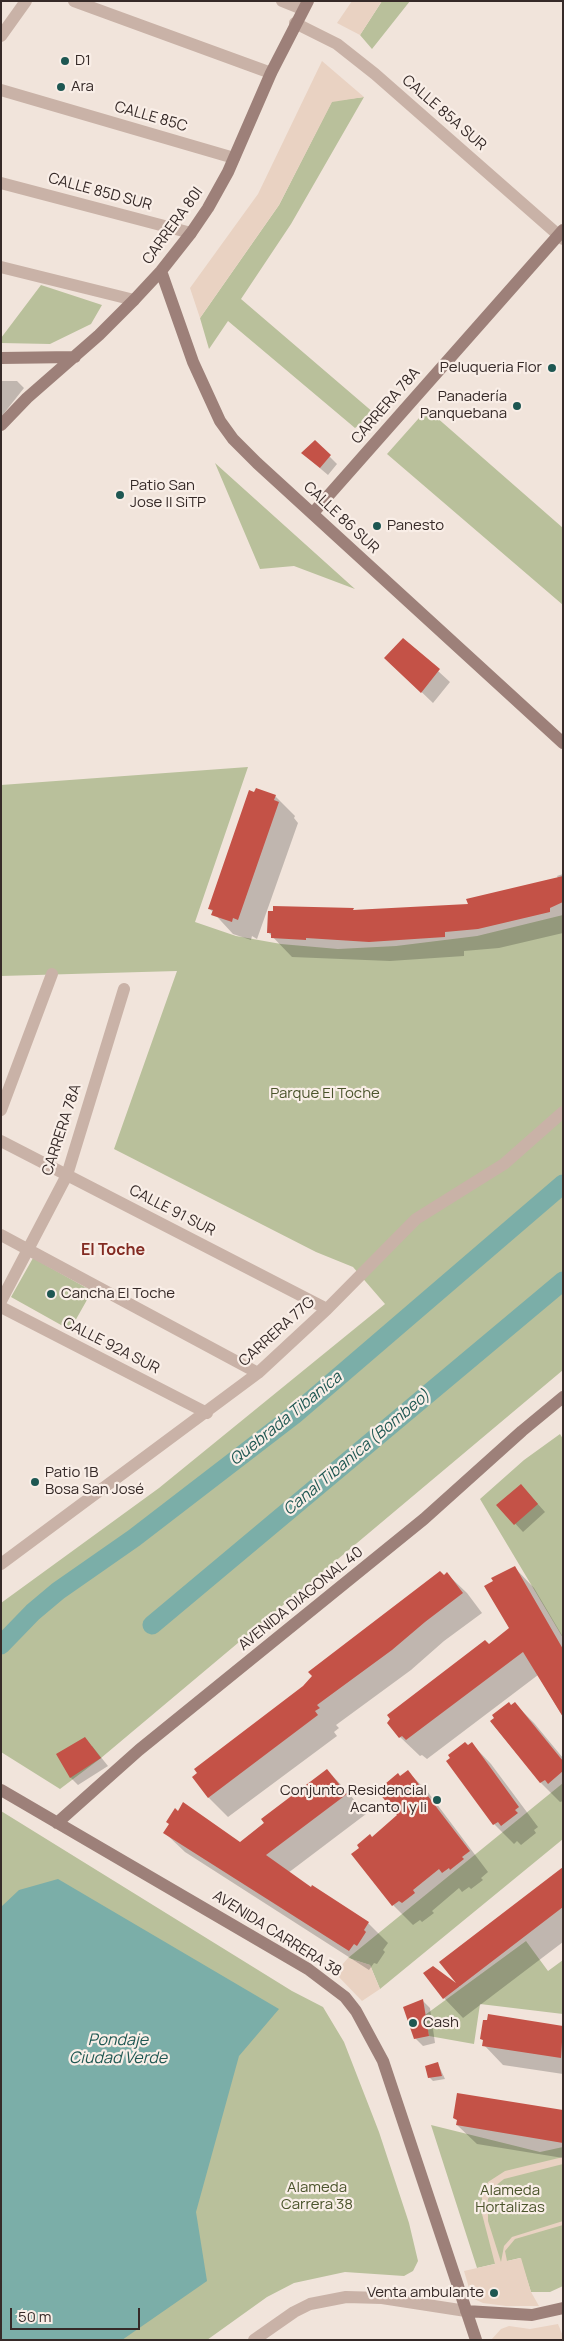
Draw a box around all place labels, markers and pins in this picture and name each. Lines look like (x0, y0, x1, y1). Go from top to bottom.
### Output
place label: D1 (75, 52, 91, 70)
marker: D1 (59, 55, 71, 67)
place label: Ara (71, 78, 94, 96)
marker: Ara (55, 81, 67, 93)
place label: Peluqueria Flor (440, 359, 542, 377)
marker: Peluqueria Flor (546, 362, 558, 374)
place label: Panadería Panquebana (420, 388, 507, 423)
marker: Panadería Panquebana (511, 400, 523, 412)
place label: Patio San Jose II SiTP (130, 477, 206, 512)
marker: Patio San Jose II SiTP (114, 489, 126, 501)
place label: Panesto (387, 517, 444, 535)
marker: Panesto (371, 520, 383, 532)
place label: Cancha El Toche (61, 1285, 175, 1303)
marker: Cancha El Toche (45, 1288, 57, 1300)
place label: Patio 1B Bosa San José (45, 1464, 144, 1499)
marker: Patio 1B Bosa San José (29, 1476, 41, 1488)
place label: Conjunto Residencial Acanto I y Ii (280, 1782, 427, 1817)
marker: Conjunto Residencial Acanto I y Ii (431, 1794, 443, 1806)
place label: Cash (423, 2014, 459, 2032)
marker: Cash (407, 2017, 419, 2029)
place label: Venta ambulante (367, 2284, 484, 2302)
marker: Venta ambulante (488, 2287, 500, 2299)

